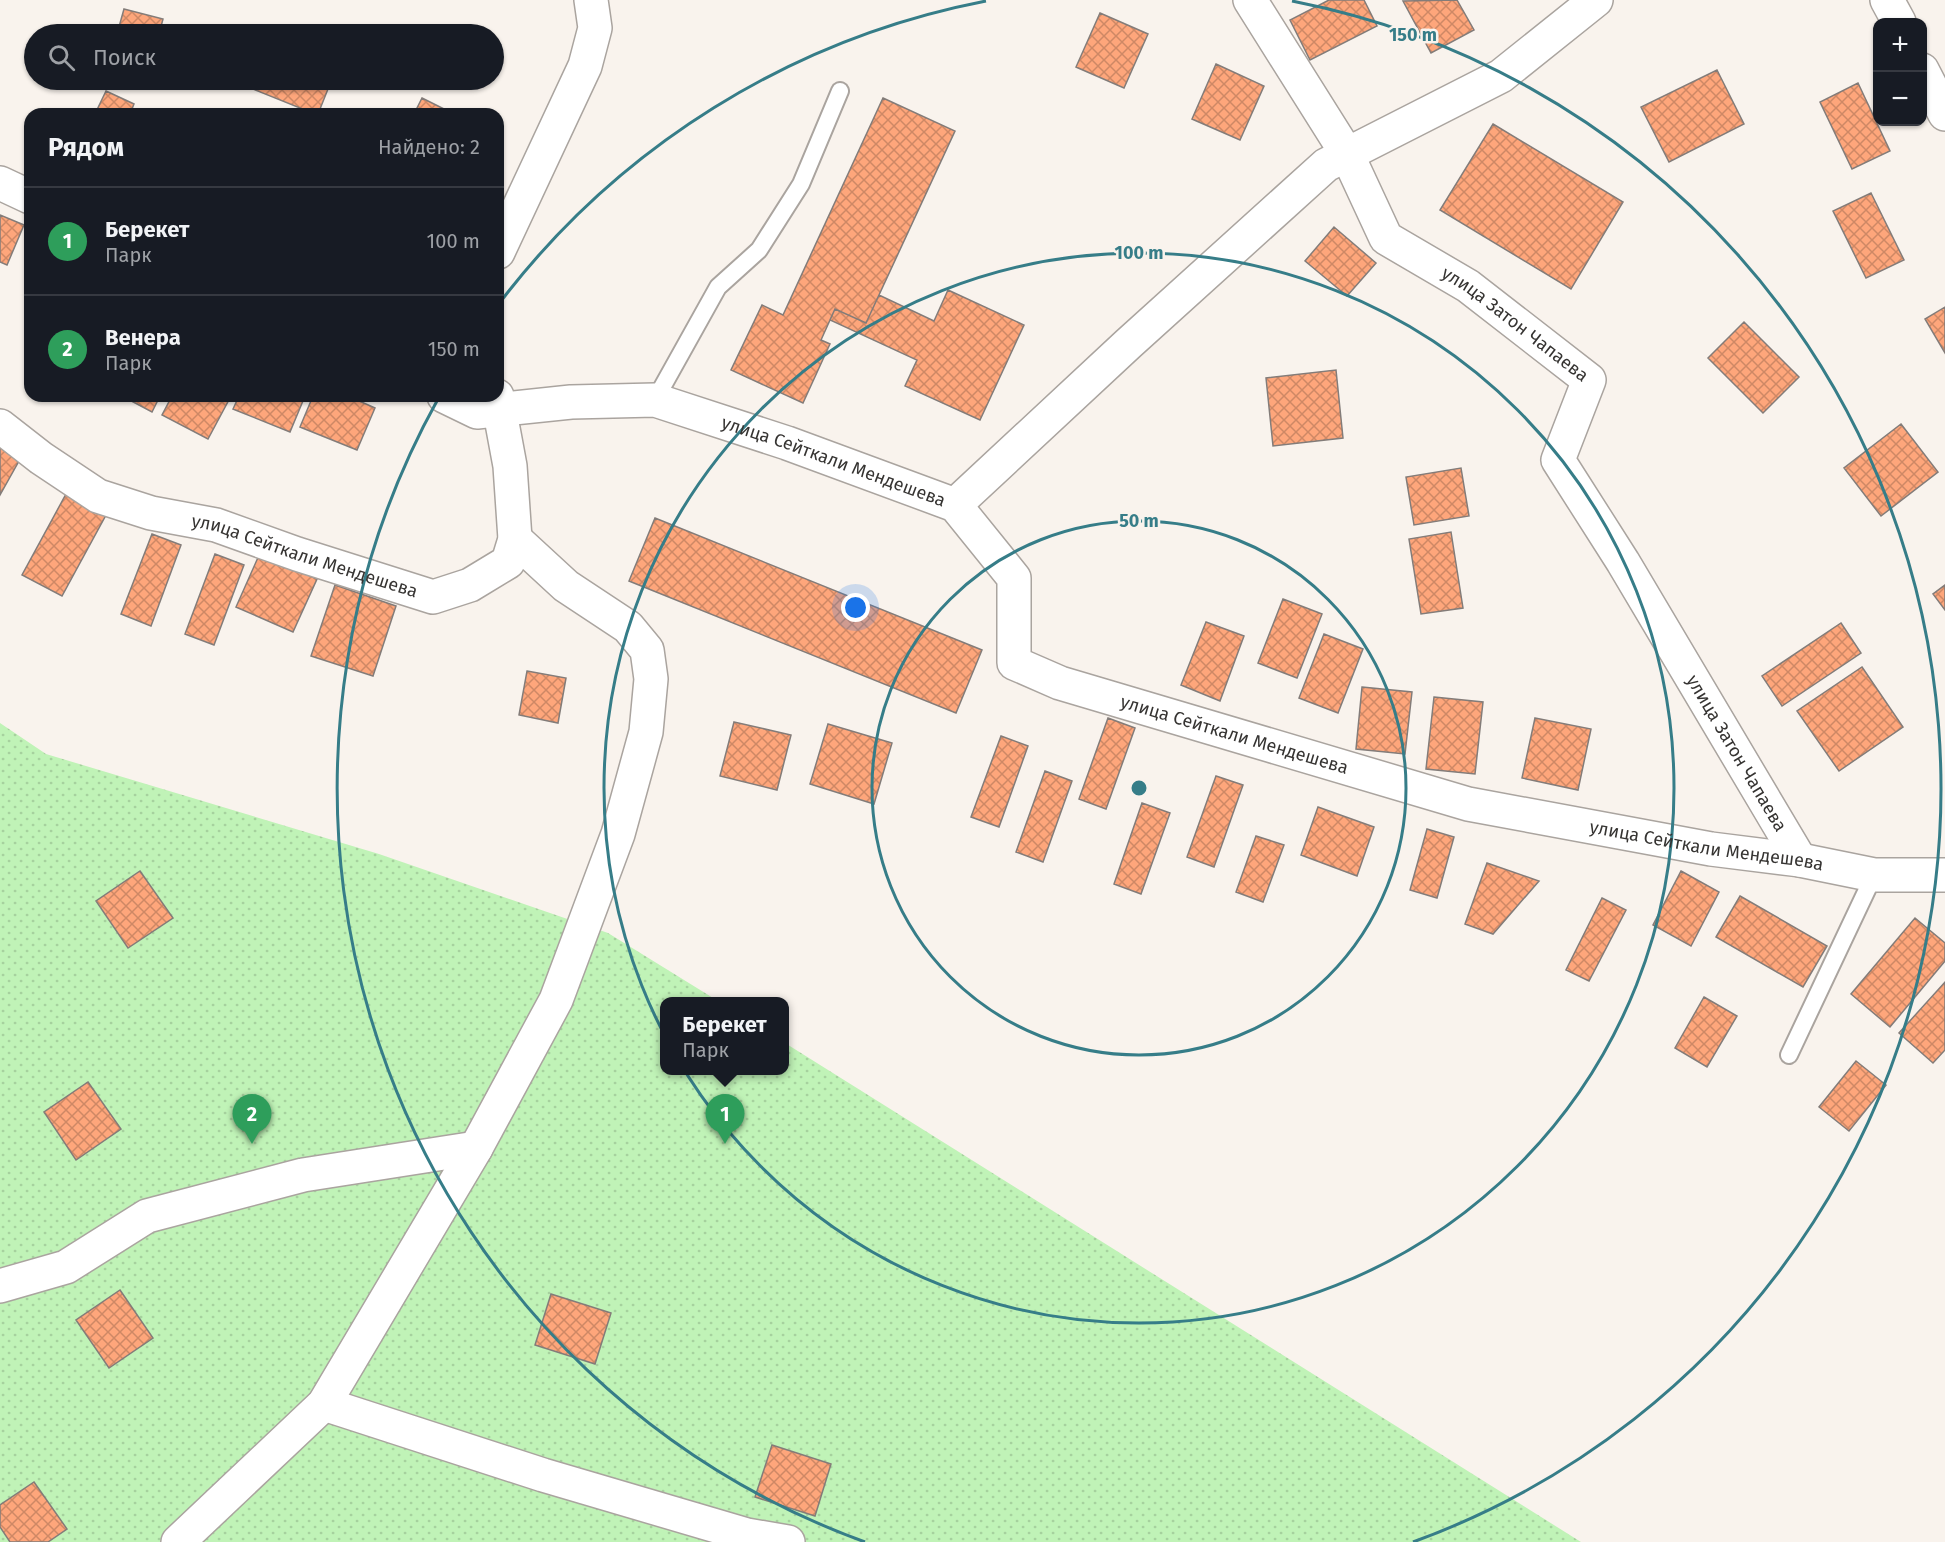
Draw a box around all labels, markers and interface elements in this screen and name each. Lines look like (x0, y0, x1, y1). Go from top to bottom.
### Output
map controls (1873, 18, 1927, 126)
button: + (1873, 18, 1927, 72)
search box (24, 24, 504, 90)
text: 150 m (1389, 24, 1437, 46)
icon: search (45, 41, 78, 74)
text: Поиск (93, 44, 156, 71)
button: − (1873, 72, 1927, 126)
text: Рядом (48, 132, 124, 163)
text: Найдено: 2 (378, 135, 480, 159)
text: Берекет (105, 216, 189, 243)
text: 1 (63, 229, 72, 253)
text: 100 m (427, 229, 480, 253)
text: 100 m (1115, 242, 1163, 264)
text: Парк (105, 243, 152, 267)
street label: улица Затон Чапаева (1438, 262, 1593, 386)
text: Венера (105, 324, 181, 351)
text: 2 (62, 337, 73, 361)
text: 150 m (428, 337, 480, 361)
text: Парк (105, 351, 152, 375)
street label: улица Сейткали Мендешева (719, 411, 949, 512)
street label: улица Сейткали Мендешева (190, 510, 420, 602)
text: 50 m (1119, 510, 1159, 532)
your location (841, 593, 870, 622)
street label: улица Затон Чапаева (1682, 671, 1792, 835)
street label: улица Сейткали Мендешева (1118, 691, 1351, 779)
centre of rings (1129, 778, 1149, 798)
street label: улица Сейткали Мендешева (1588, 816, 1825, 876)
popup (660, 997, 789, 1075)
text: Берекет (682, 1011, 767, 1038)
text: Парк (682, 1038, 729, 1062)
pin: 2 (232, 1094, 272, 1144)
pin: 1 (706, 1094, 744, 1144)

